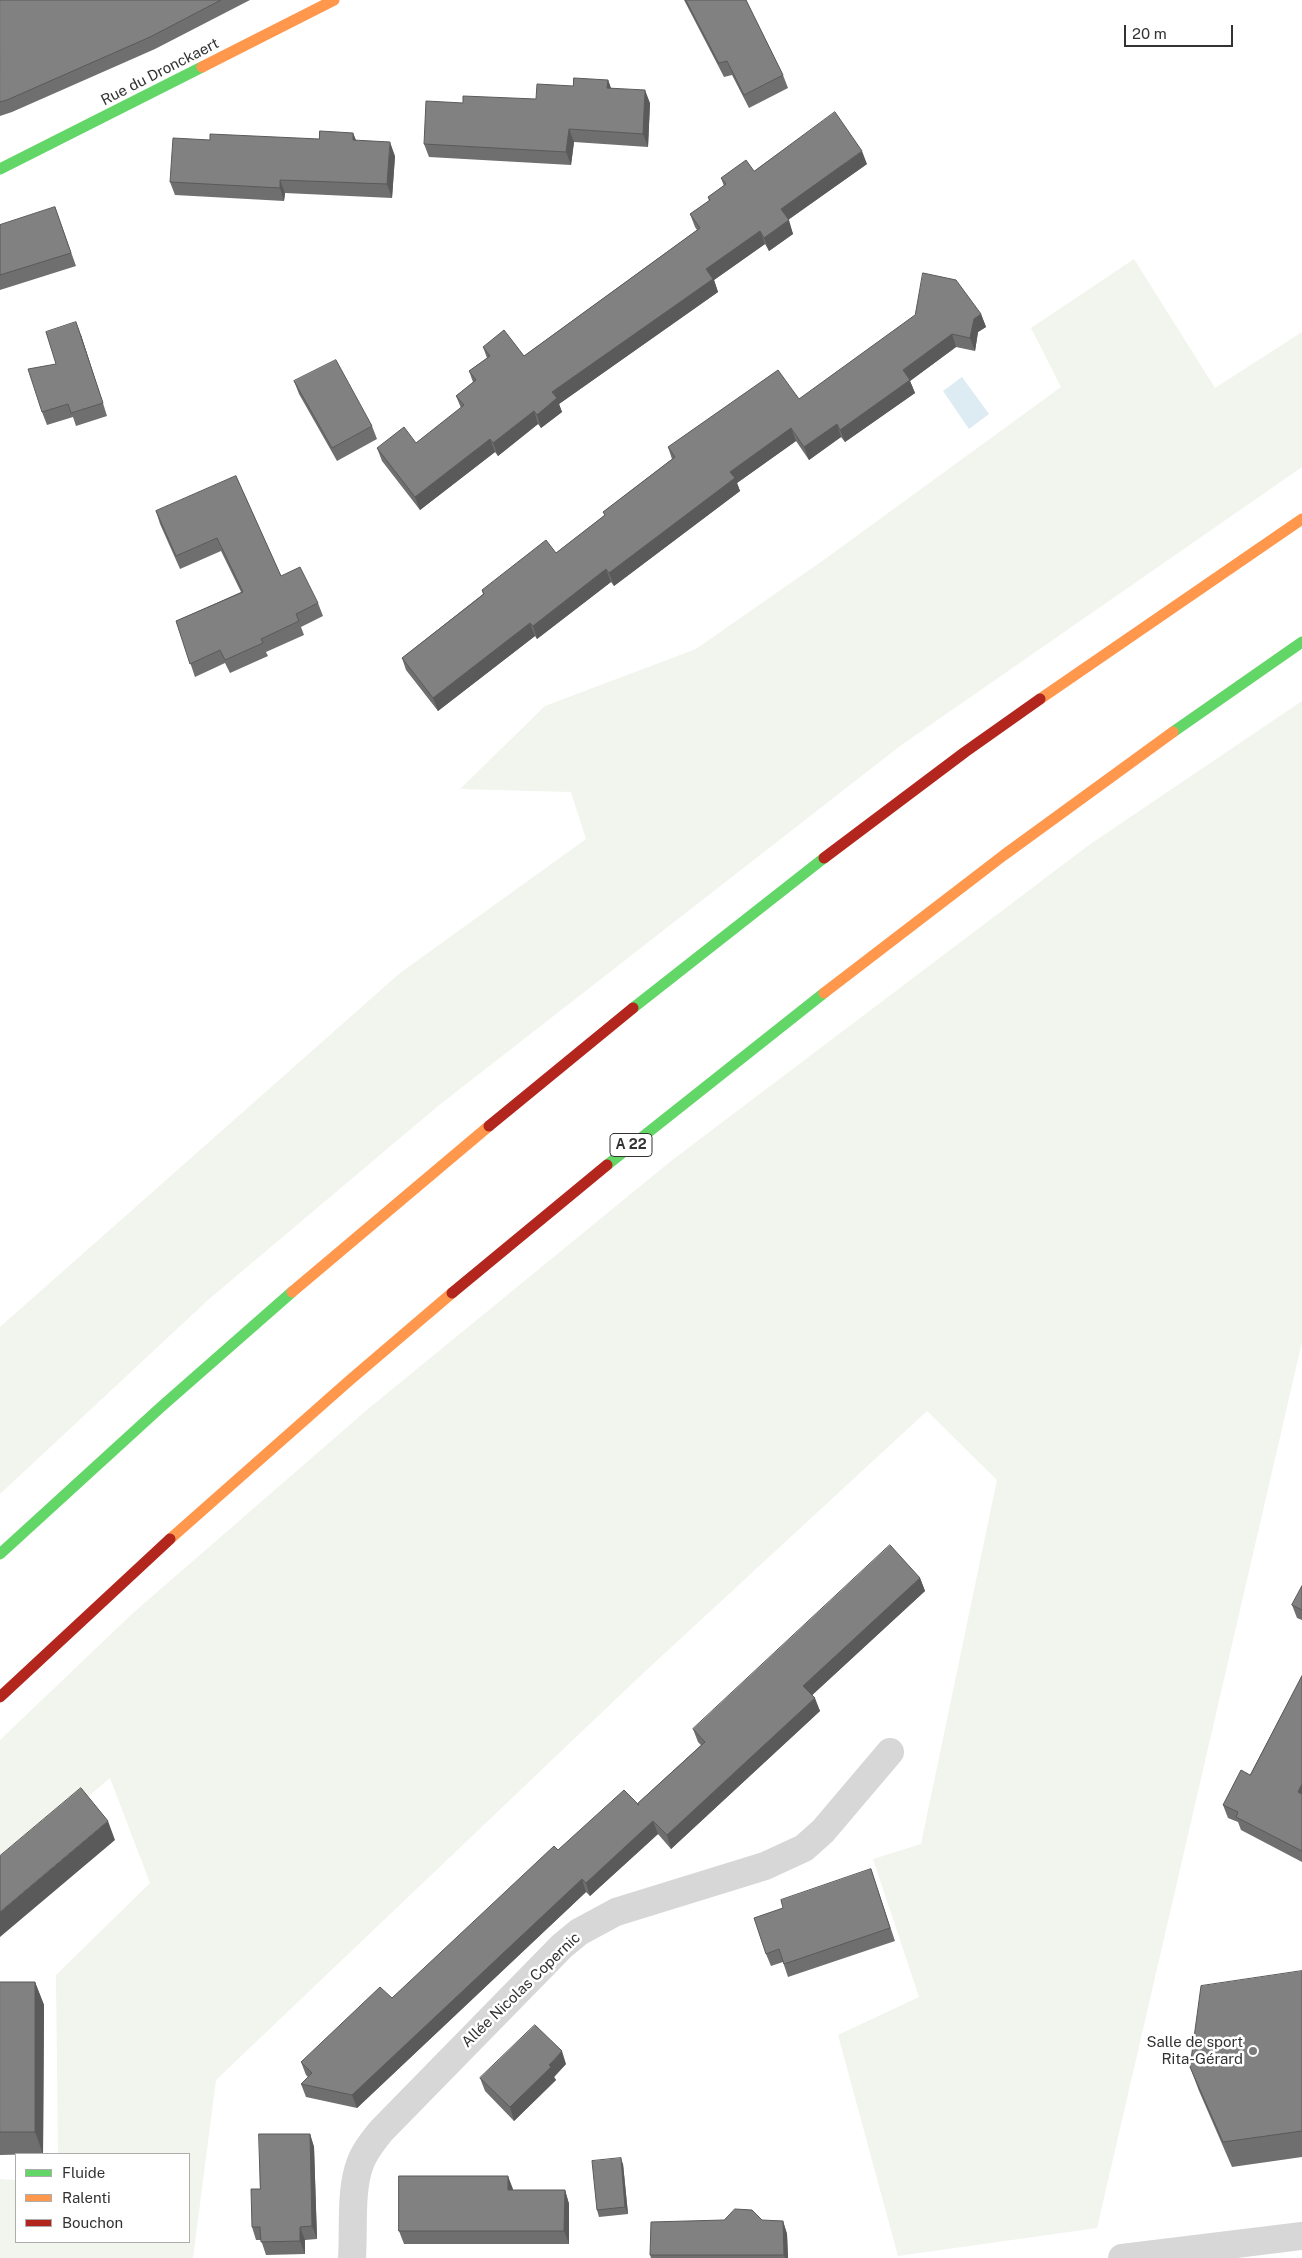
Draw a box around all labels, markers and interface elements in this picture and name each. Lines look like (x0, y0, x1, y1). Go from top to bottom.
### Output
scale bar (1127, 15, 1236, 47)
text: 20 m (1132, 25, 1167, 42)
street label: Rue du Dronckaert (98, 34, 222, 110)
road number: A 22 (610, 1134, 652, 1156)
street label: Allée Nicolas Copernic (458, 1929, 584, 2051)
place label: Salle de sport Rita-Gérard (1147, 2033, 1243, 2068)
marker: Salle de sport Rita-Gérard (1247, 2045, 1259, 2057)
legend (15, 2153, 190, 2243)
text: Fluide (62, 2164, 105, 2181)
text: Ralenti (62, 2189, 111, 2206)
text: Bouchon (62, 2214, 123, 2231)

